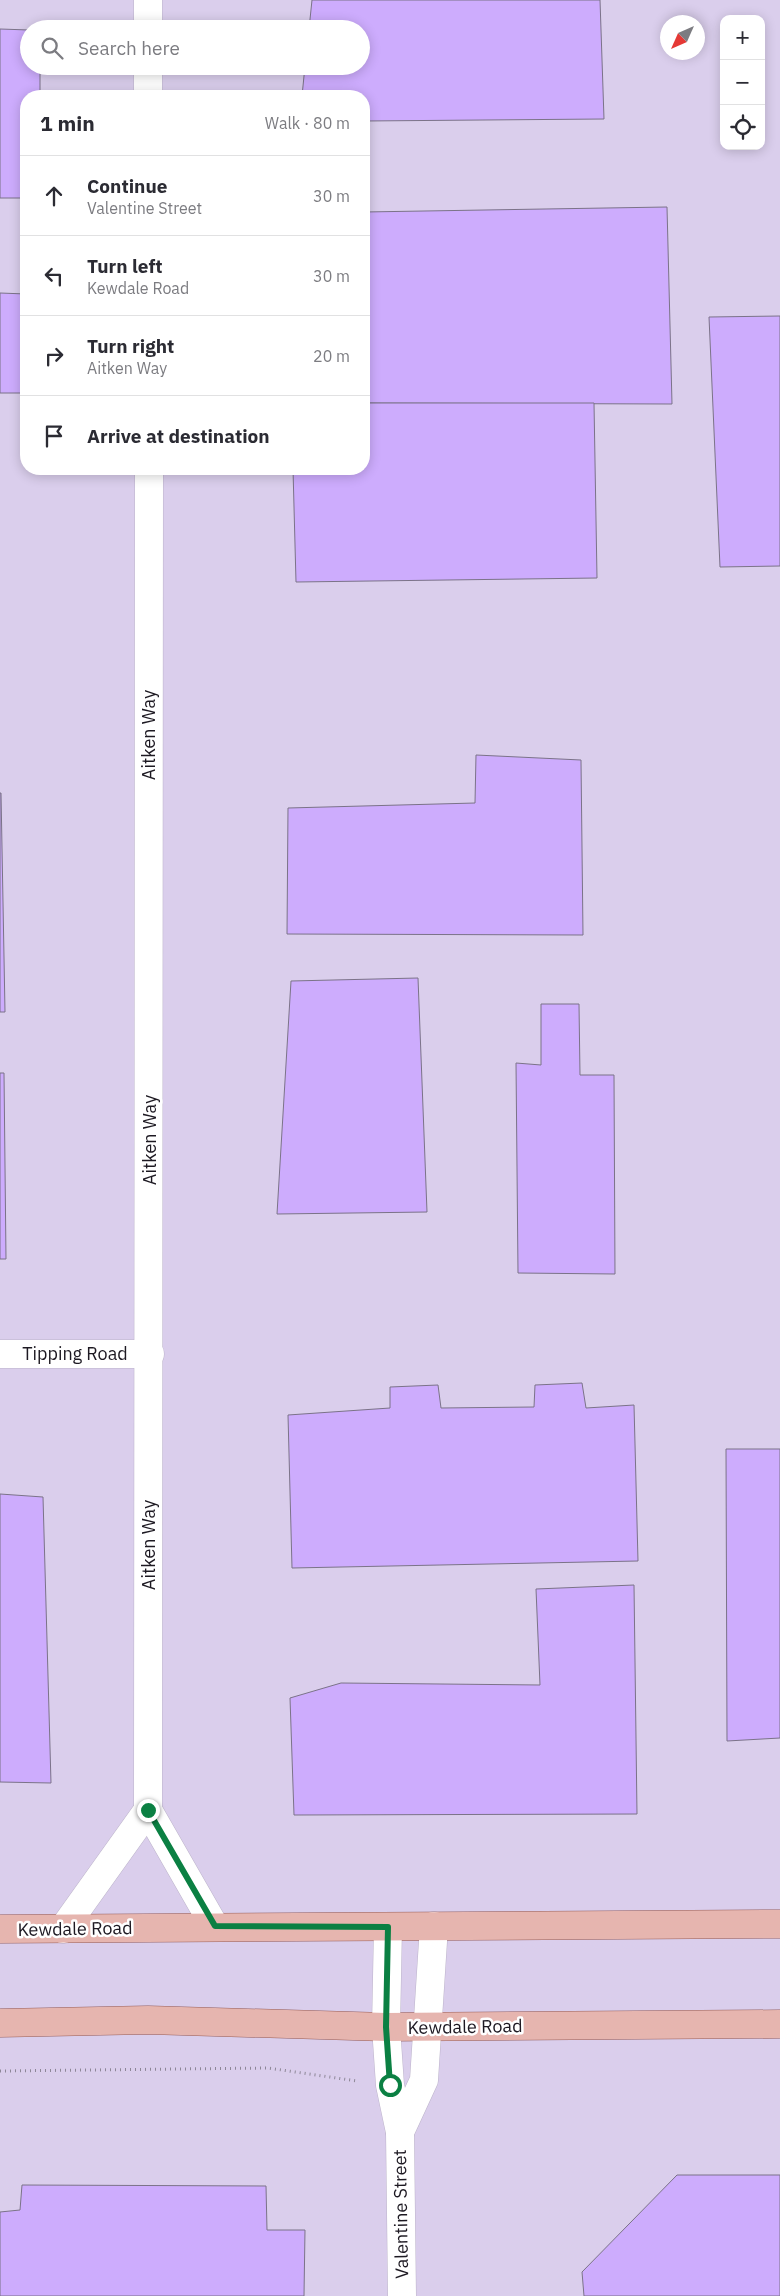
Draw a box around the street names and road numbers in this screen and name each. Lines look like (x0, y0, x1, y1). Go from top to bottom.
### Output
street label: Aitken Way (137, 690, 160, 780)
street label: Aitken Way (138, 1095, 161, 1185)
street label: Tipping Road (22, 1342, 128, 1365)
street label: Aitken Way (137, 1500, 160, 1590)
street label: Kewdale Road (17, 1916, 133, 1941)
street label: Kewdale Road (407, 2014, 523, 2039)
street label: Valentine Street (388, 2149, 413, 2279)

